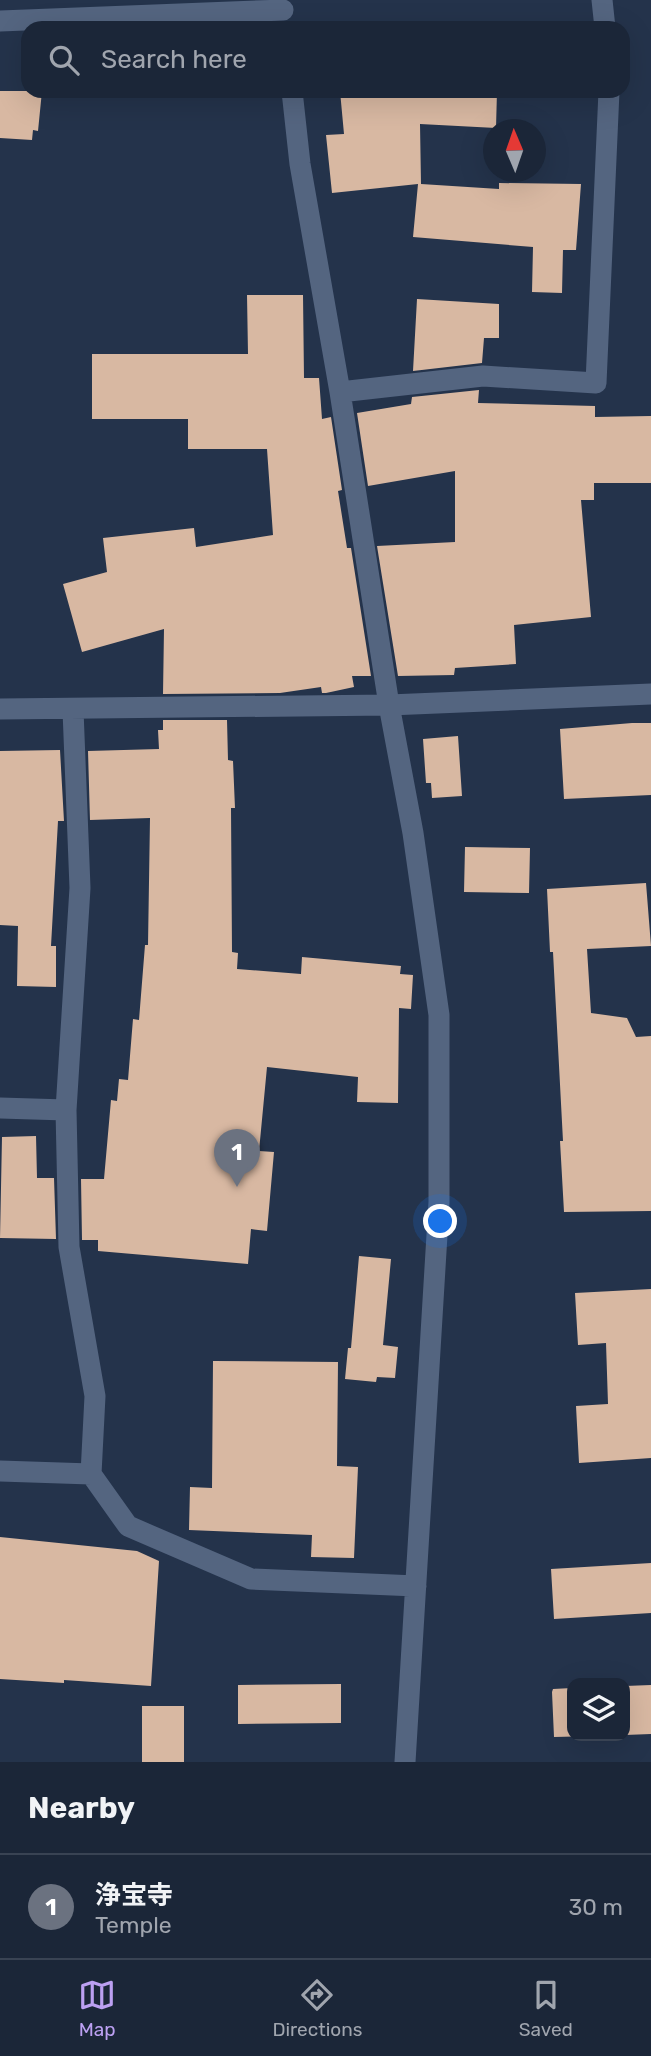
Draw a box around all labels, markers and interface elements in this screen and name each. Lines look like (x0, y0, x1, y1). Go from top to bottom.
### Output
search box (21, 21, 630, 98)
icon: search (45, 41, 83, 79)
text: Search here (101, 44, 247, 75)
north arrow (483, 119, 546, 182)
pin: 1 (214, 1129, 260, 1187)
your location (423, 1204, 457, 1238)
map controls (567, 1678, 630, 1741)
button: layers (567, 1678, 630, 1741)
text: Nearby (28, 1790, 135, 1826)
text: 浄宝寺 (95, 1880, 173, 1911)
text: 1 (45, 1893, 57, 1921)
text: 30 m (568, 1893, 623, 1921)
text: Temple (95, 1911, 172, 1939)
tab: Map (78, 1976, 116, 2041)
tab: Directions (272, 1976, 362, 2041)
tab: Saved (519, 1976, 573, 2041)

